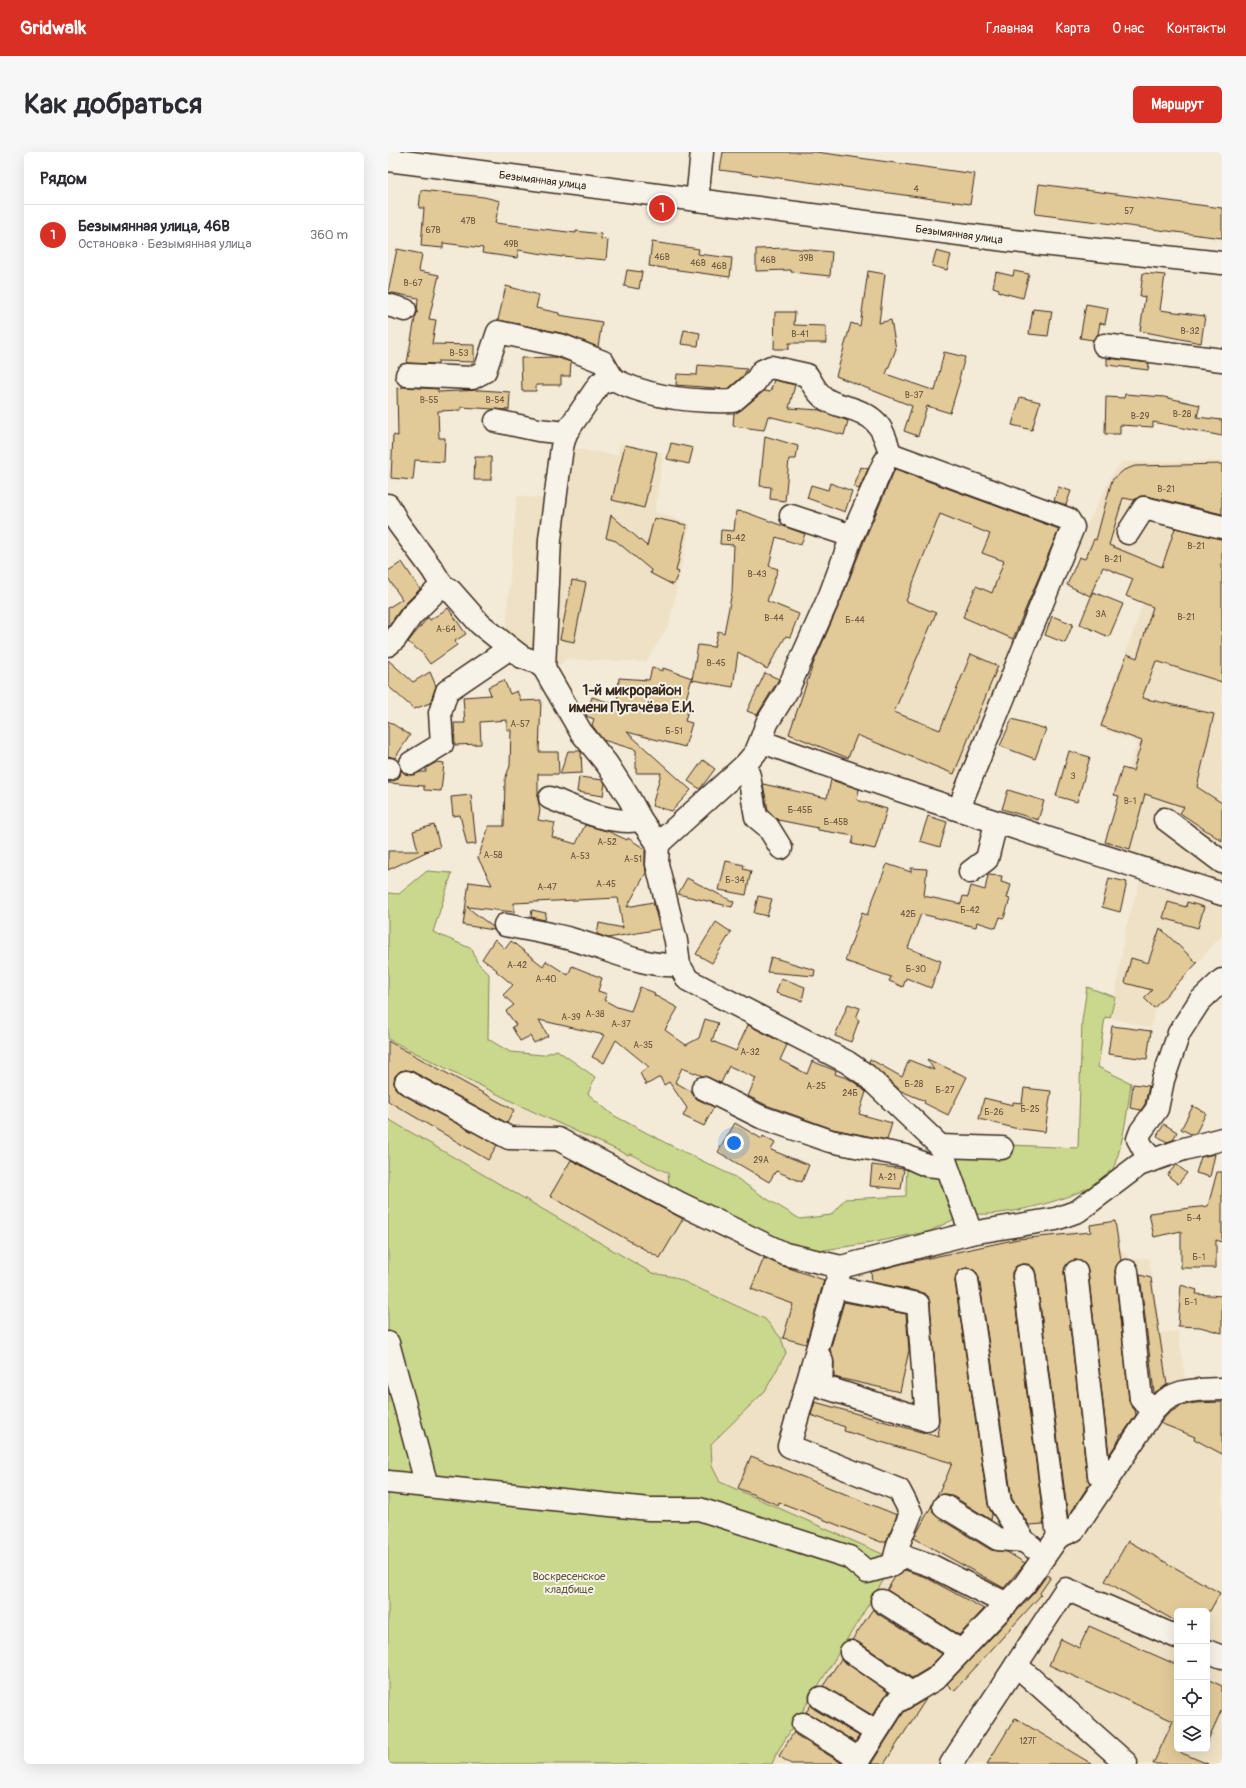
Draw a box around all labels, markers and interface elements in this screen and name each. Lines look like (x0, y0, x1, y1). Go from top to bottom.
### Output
text: Gridwalk (20, 16, 86, 40)
text: Главная (986, 20, 1033, 37)
text: Карта (1055, 20, 1090, 37)
text: О нас (1112, 20, 1145, 37)
text: Контакты (1167, 20, 1226, 37)
button: Маршрут (1133, 86, 1222, 123)
text: Как добраться (24, 87, 202, 122)
text: Рядом (40, 168, 87, 189)
street label: Безымянная улица (498, 168, 587, 192)
house number: 4 (913, 184, 919, 195)
pin: 1 (649, 193, 675, 223)
house number: 57 (1124, 206, 1134, 217)
house number: 47В (460, 216, 476, 227)
text: Безымянная улица, 46В (78, 217, 230, 236)
street label: Безымянная улица (915, 222, 1004, 246)
house number: 67В (425, 225, 441, 236)
text: 1 (50, 227, 56, 243)
text: 360 m (310, 227, 348, 243)
text: Остановка · Безымянная улица (78, 236, 251, 252)
house number: 49В (504, 239, 518, 250)
house number: 46В (654, 252, 670, 263)
house number: 39В (799, 253, 813, 264)
house number: 46В (760, 255, 776, 266)
house number: 46В (690, 258, 706, 269)
house number: 46В (711, 261, 727, 272)
house number: В-67 (404, 278, 423, 289)
house number: В-32 (1181, 326, 1199, 337)
house number: В-41 (791, 329, 809, 340)
house number: В-53 (450, 348, 468, 359)
house number: В-37 (905, 390, 924, 401)
house number: В-55 (420, 395, 438, 406)
house number: В-54 (485, 395, 505, 406)
house number: В-28 (1173, 409, 1192, 420)
house number: В-29 (1131, 411, 1150, 422)
house number: В-21 (1157, 484, 1175, 495)
house number: В-42 (726, 533, 746, 544)
house number: В-21 (1187, 541, 1205, 552)
house number: В-21 (1104, 554, 1122, 565)
house number: В-43 (747, 569, 767, 580)
house number: 3А (1096, 609, 1107, 620)
house number: В-21 (1177, 612, 1195, 623)
house number: В-44 (764, 613, 784, 624)
house number: Б-44 (845, 615, 866, 626)
house number: А-64 (436, 624, 457, 635)
house number: В-45 (706, 658, 726, 669)
district label: 1-й микрорайон имени Пугачёва Е.И. (568, 681, 695, 717)
house number: А-57 (510, 719, 530, 730)
house number: Б-51 (665, 726, 683, 737)
house number: 3 (1070, 771, 1076, 782)
house number: В-1 (1124, 796, 1136, 807)
house number: Б-45Б (788, 805, 812, 816)
house number: Б-45В (824, 817, 848, 828)
house number: А-52 (597, 837, 617, 848)
house number: А-58 (483, 850, 503, 861)
house number: А-53 (570, 851, 590, 862)
house number: А-51 (624, 854, 642, 865)
house number: Б-34 (725, 875, 746, 886)
house number: А-45 (596, 879, 616, 890)
house number: А-47 (537, 882, 557, 893)
house number: Б-42 (960, 905, 980, 916)
house number: 42Б (900, 909, 916, 920)
house number: А-42 (507, 960, 527, 971)
house number: Б-30 (906, 964, 926, 975)
house number: А-40 (535, 974, 557, 985)
house number: А-38 (585, 1009, 605, 1020)
house number: А-39 (561, 1012, 581, 1023)
house number: А-37 (611, 1019, 631, 1030)
house number: А-35 (633, 1040, 653, 1051)
house number: А-32 (740, 1047, 760, 1058)
house number: Б-28 (905, 1079, 924, 1090)
house number: А-25 (806, 1081, 826, 1092)
house number: Б-27 (935, 1085, 955, 1096)
house number: 24Б (842, 1088, 858, 1099)
house number: Б-25 (1020, 1104, 1040, 1115)
house number: Б-26 (984, 1107, 1004, 1118)
your location (724, 1133, 744, 1153)
house number: 29А (753, 1155, 769, 1166)
house number: А-21 (878, 1172, 896, 1183)
house number: Б-4 (1187, 1213, 1202, 1224)
house number: Б-1 (1193, 1252, 1205, 1263)
house number: Б-1 (1185, 1297, 1197, 1308)
park label: Воскресенское кладбище (532, 1570, 606, 1596)
map controls (1174, 1608, 1210, 1752)
button: + (1174, 1608, 1210, 1644)
button: − (1174, 1644, 1210, 1680)
button: locate (1174, 1680, 1210, 1716)
button: layers (1174, 1716, 1210, 1752)
house number: 127Г (1019, 1736, 1037, 1747)

